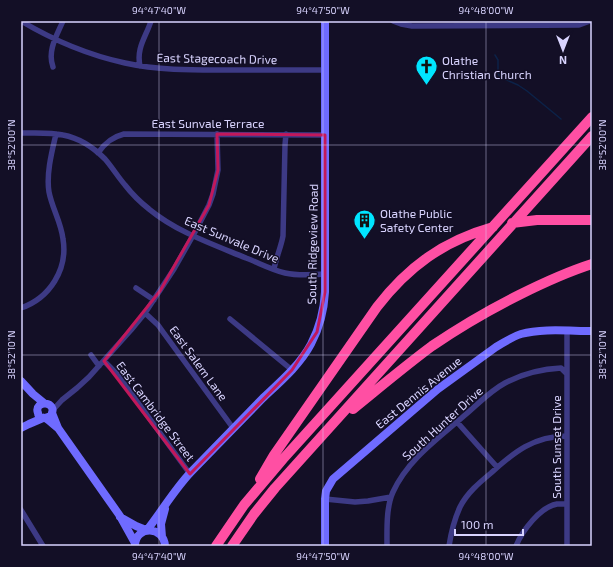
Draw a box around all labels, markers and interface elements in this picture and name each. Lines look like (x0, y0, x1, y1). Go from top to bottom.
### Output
text: 94°47'40"W (132, 4, 186, 16)
text: 94°47'50"W (296, 4, 350, 16)
text: 94°48'00"W (459, 4, 514, 16)
north arrow (543, 30, 583, 70)
street label: East Stagecoach Drive (157, 50, 277, 66)
place label: Olathe Christian Church (442, 53, 532, 81)
church icon: Olathe Christian Church (414, 54, 440, 87)
text: N (559, 54, 567, 67)
street label: East Sunvale Terrace (152, 116, 265, 130)
text: 38°52'00"N (5, 120, 17, 170)
text: 38°52'00"N (596, 120, 608, 170)
street label: South Ridgeview Road (304, 184, 320, 304)
place label: Olathe Public Safety Center (380, 206, 454, 234)
building icon: Olathe Public Safety Center (352, 207, 378, 240)
street label: East Sunvale Drive (183, 213, 281, 265)
street label: East Salem Lane (167, 323, 231, 403)
text: 38°52'10"N (5, 331, 17, 379)
text: 38°52'10"N (596, 331, 608, 379)
street label: East Dennis Avenue (372, 353, 464, 431)
street label: East Cambridge Street (114, 358, 198, 464)
street label: South Hunter Drive (399, 383, 485, 463)
street label: South Sunset Drive (549, 395, 563, 499)
scale bar (455, 511, 523, 537)
text: 100 m (461, 517, 493, 531)
text: 94°47'40"W (132, 550, 186, 562)
text: 94°47'50"W (296, 550, 350, 562)
text: 94°48'00"W (459, 550, 514, 562)

